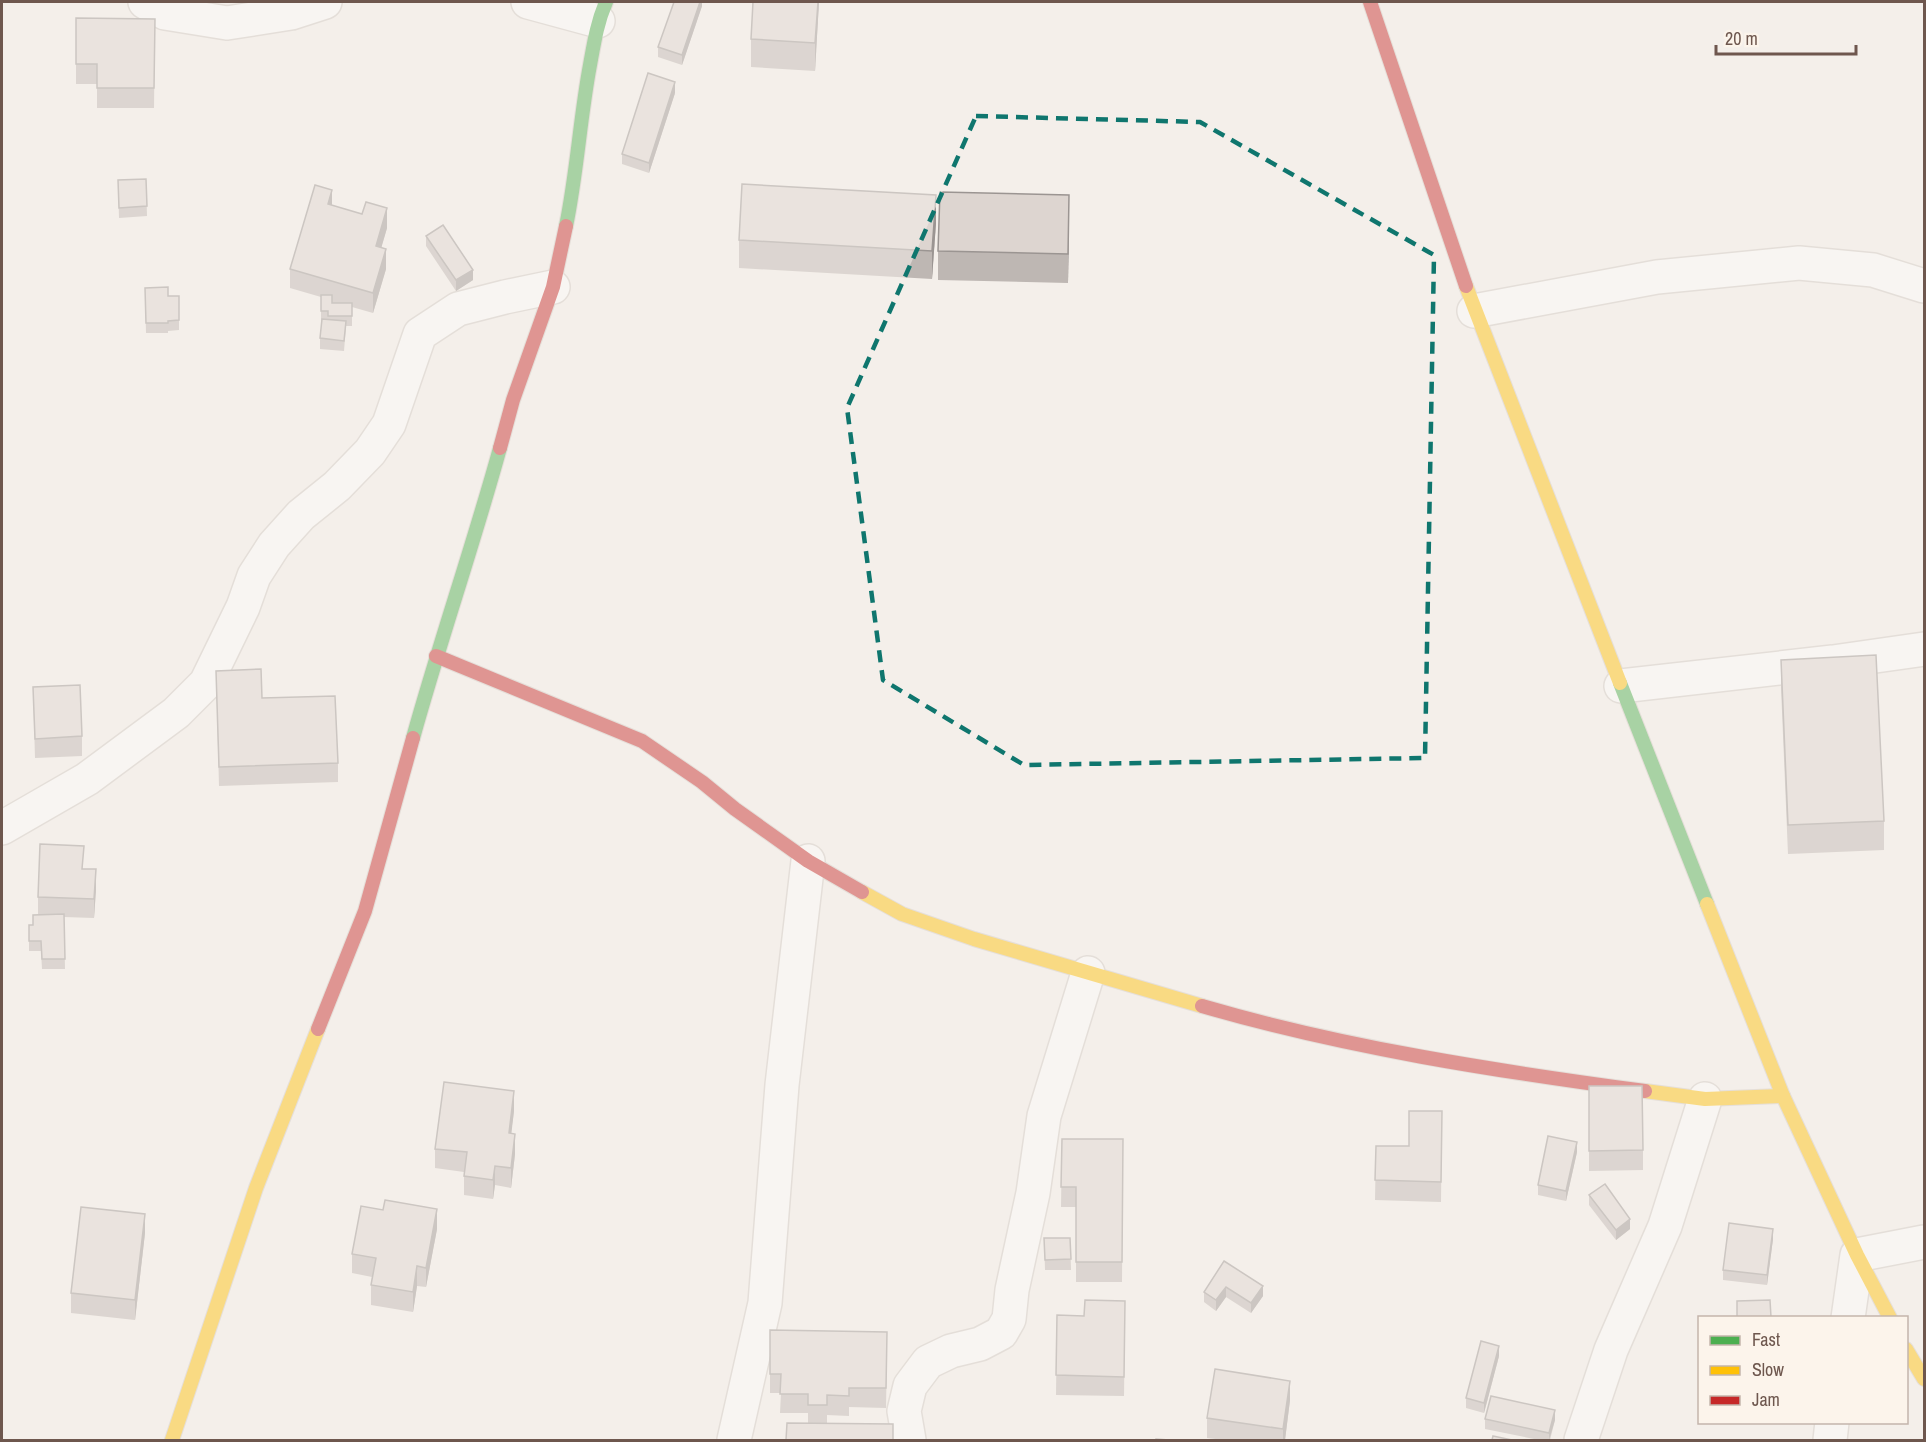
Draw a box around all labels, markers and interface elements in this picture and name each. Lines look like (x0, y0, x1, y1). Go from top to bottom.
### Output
scale bar (1716, 18, 1856, 56)
text: 20 m (1725, 26, 1758, 51)
legend (1698, 1316, 1908, 1424)
text: Fast (1752, 1327, 1780, 1352)
text: Slow (1752, 1357, 1784, 1382)
text: Jam (1752, 1387, 1780, 1412)

